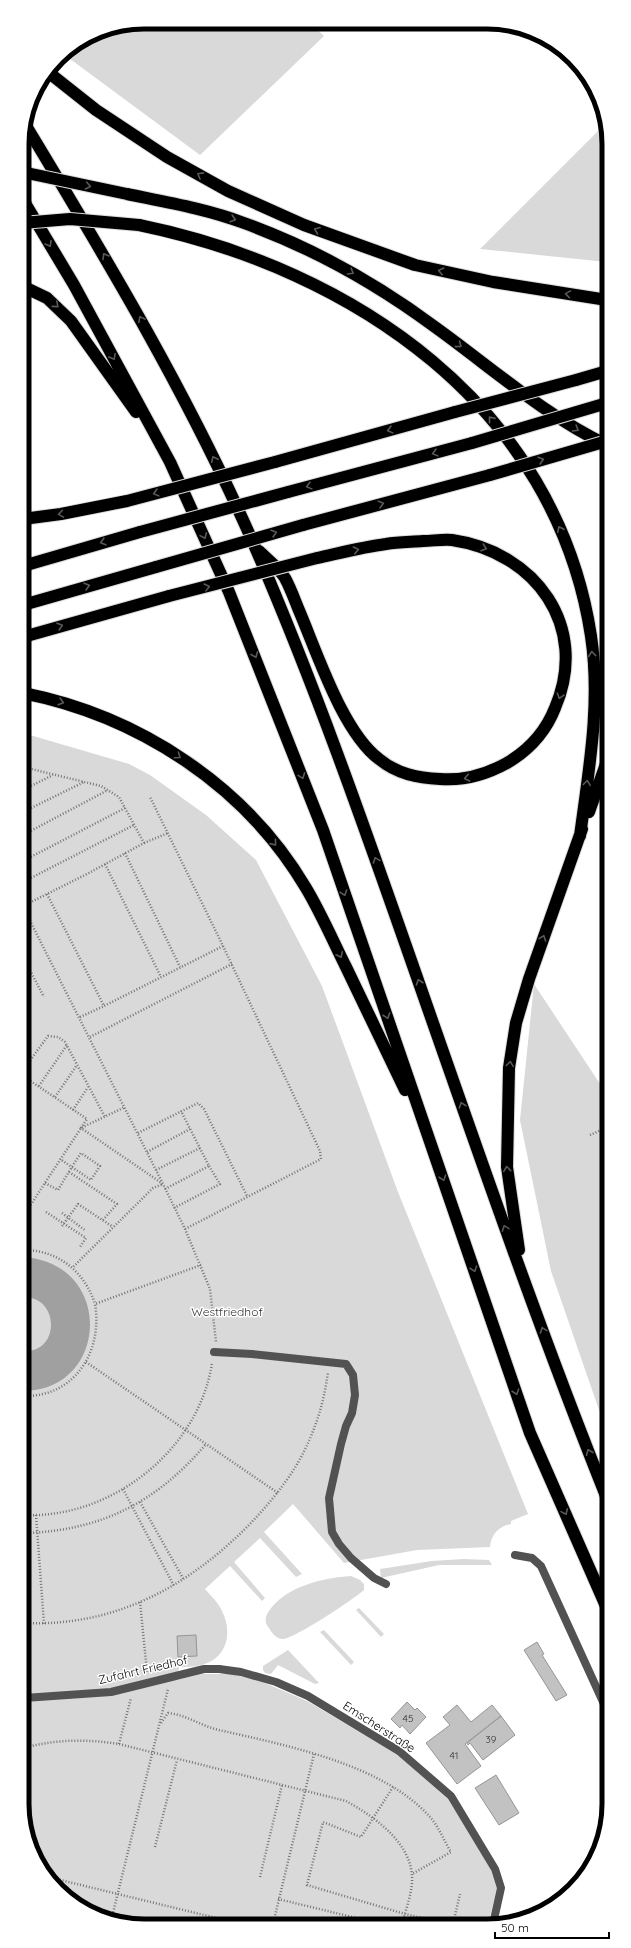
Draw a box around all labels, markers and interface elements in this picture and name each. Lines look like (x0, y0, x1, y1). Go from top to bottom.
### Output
one-way arrow (197, 172, 204, 180)
one-way arrow (85, 181, 91, 189)
one-way arrow (229, 214, 236, 223)
one-way arrow (314, 227, 321, 235)
one-way arrow (45, 240, 52, 247)
one-way arrow (102, 253, 110, 260)
one-way arrow (437, 267, 444, 275)
one-way arrow (347, 268, 354, 275)
one-way arrow (565, 290, 572, 299)
one-way arrow (51, 301, 58, 308)
one-way arrow (139, 316, 146, 323)
one-way arrow (455, 340, 462, 347)
one-way arrow (108, 353, 116, 360)
one-way arrow (489, 416, 496, 423)
one-way arrow (572, 424, 579, 431)
one-way arrow (387, 425, 394, 434)
one-way arrow (431, 448, 438, 457)
one-way arrow (211, 456, 219, 464)
one-way arrow (537, 456, 544, 465)
one-way arrow (306, 482, 312, 490)
one-way arrow (153, 488, 160, 497)
one-way arrow (377, 500, 384, 509)
one-way arrow (58, 509, 64, 518)
one-way arrow (557, 525, 565, 533)
one-way arrow (270, 529, 277, 538)
one-way arrow (199, 532, 207, 539)
one-way arrow (99, 537, 106, 546)
one-way arrow (480, 543, 487, 552)
one-way arrow (352, 546, 359, 555)
one-way arrow (84, 582, 91, 591)
one-way arrow (203, 583, 210, 591)
one-way arrow (57, 622, 64, 631)
one-way arrow (250, 651, 258, 659)
one-way arrow (588, 651, 597, 657)
one-way arrow (556, 693, 564, 700)
one-way arrow (57, 697, 64, 706)
one-way arrow (174, 751, 181, 758)
one-way arrow (298, 773, 306, 780)
one-way arrow (464, 773, 470, 781)
one-way arrow (582, 780, 591, 786)
one-way arrow (270, 838, 277, 846)
one-way arrow (372, 856, 380, 863)
one-way arrow (340, 889, 348, 896)
one-way arrow (539, 935, 547, 942)
one-way arrow (335, 950, 343, 958)
one-way arrow (415, 979, 424, 986)
one-way arrow (382, 1012, 390, 1019)
one-way arrow (505, 1060, 514, 1067)
one-way arrow (458, 1102, 467, 1109)
one-way arrow (503, 1166, 512, 1173)
one-way arrow (438, 1174, 447, 1181)
one-way arrow (502, 1224, 510, 1231)
one-way arrow (469, 1265, 478, 1272)
park label: Westfriedhof (191, 1304, 263, 1319)
one-way arrow (539, 1327, 547, 1334)
one-way arrow (511, 1388, 520, 1395)
one-way arrow (585, 1448, 593, 1455)
one-way arrow (560, 1509, 568, 1516)
street label: Zufahrt Friedhof (97, 1652, 190, 1687)
street label: Emscherstraße (340, 1698, 418, 1756)
house number: 45 (403, 1712, 413, 1725)
house number: 39 (486, 1733, 497, 1746)
house number: 41 (450, 1749, 458, 1762)
scale bar (495, 1914, 609, 1940)
text: 50 m (501, 1920, 529, 1935)

